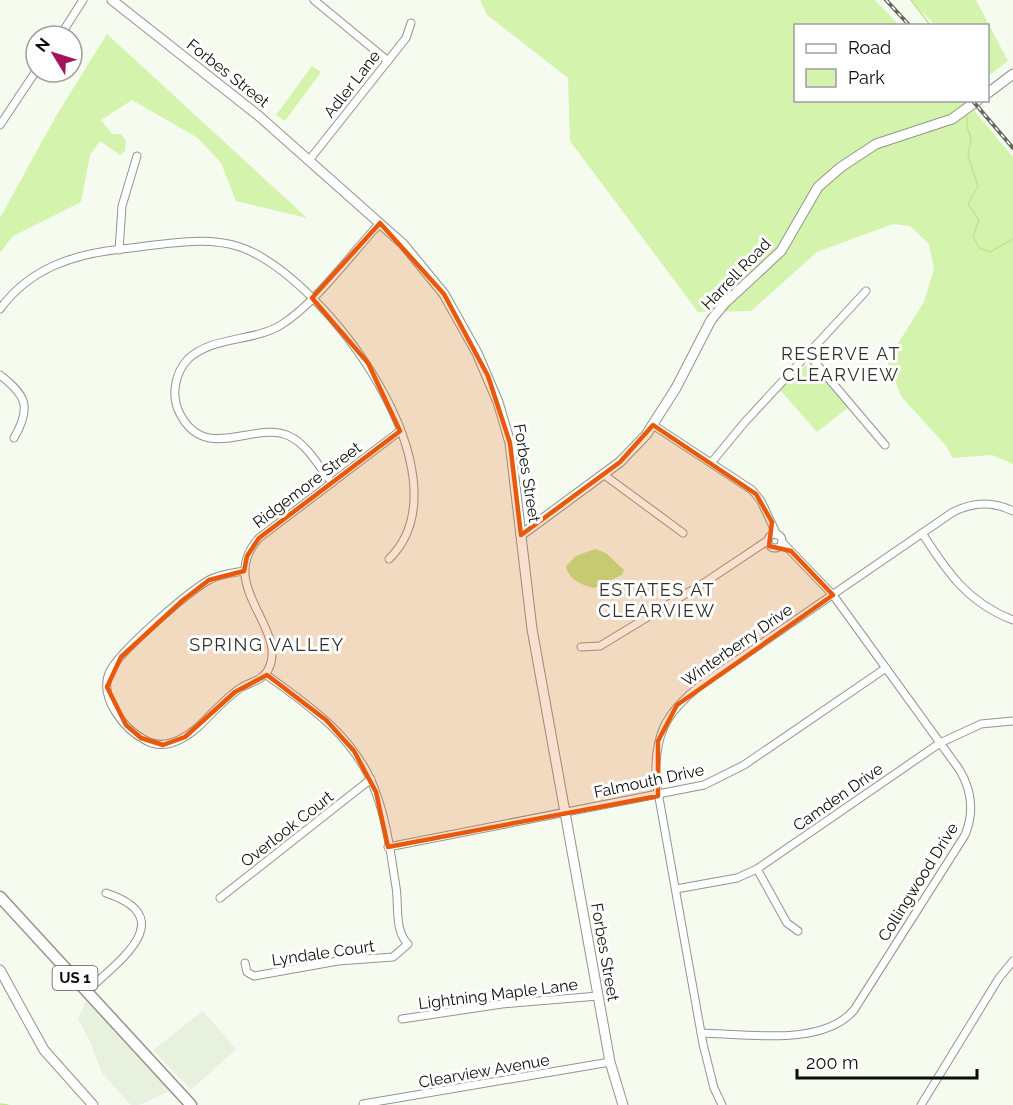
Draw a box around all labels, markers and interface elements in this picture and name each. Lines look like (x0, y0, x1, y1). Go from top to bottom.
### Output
north arrow (24, 24, 84, 84)
legend (794, 24, 989, 102)
text: N (31, 34, 54, 56)
street label: Forbes Street (183, 35, 274, 111)
text: Road (848, 37, 891, 58)
street label: Adler Lane (320, 46, 384, 122)
text: Park (848, 67, 885, 88)
street label: Harrell Road (697, 234, 775, 314)
district label: RESERVE AT CLEARVIEW (781, 343, 901, 385)
street label: Forbes Street (510, 422, 544, 524)
street label: Ridgemore Street (249, 438, 365, 532)
district label: ESTATES AT CLEARVIEW (598, 579, 716, 621)
street label: Winterberry Drive (678, 600, 796, 690)
district label: SPRING VALLEY (189, 634, 345, 655)
street label: Camden Drive (789, 759, 887, 835)
street label: Falmouth Drive (592, 760, 706, 802)
street label: Overlook Court (237, 787, 338, 871)
street label: Collingwood Drive (874, 819, 962, 945)
street label: Forbes Street (587, 901, 623, 1003)
street label: Lyndale Court (270, 936, 376, 970)
road number: US 1 (52, 966, 98, 990)
street label: Lightning Maple Lane (417, 975, 579, 1013)
scale bar (797, 1042, 977, 1080)
street label: Clearview Avenue (417, 1050, 551, 1092)
text: 200 m (806, 1052, 859, 1073)

